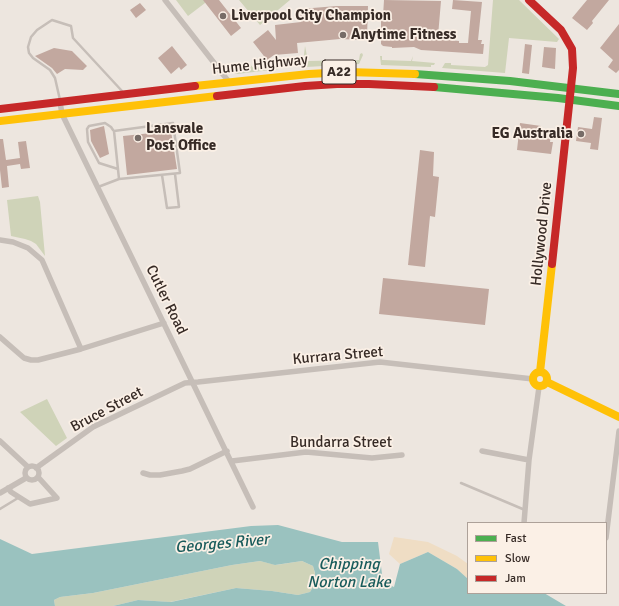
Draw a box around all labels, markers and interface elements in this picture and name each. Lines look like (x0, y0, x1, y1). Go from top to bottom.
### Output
place label: Liverpool City Champion (231, 7, 391, 25)
marker: Liverpool City Champion (218, 11, 228, 21)
place label: Anytime Fitness (351, 26, 456, 44)
marker: Anytime Fitness (338, 30, 348, 40)
street label: Hume Highway (211, 51, 309, 79)
road number: A22 (322, 60, 356, 84)
place label: Lansvale Post Office (146, 120, 216, 155)
place label: EG Australia (491, 125, 573, 143)
marker: EG Australia (576, 129, 586, 139)
marker: Lansvale Post Office (133, 133, 143, 143)
street label: Hollywood Drive (528, 181, 556, 287)
street label: Cutler Road (141, 262, 191, 338)
street label: Kurrara Street (292, 343, 384, 369)
street label: Bruce Street (68, 383, 146, 437)
street label: Bundarra Street (290, 434, 392, 452)
legend (467, 522, 607, 594)
water label: Georges River (174, 530, 270, 558)
text: Fast (505, 531, 526, 546)
text: Slow (505, 551, 530, 566)
water label: Chipping Norton Lake (307, 555, 391, 593)
text: Jam (505, 571, 526, 586)

